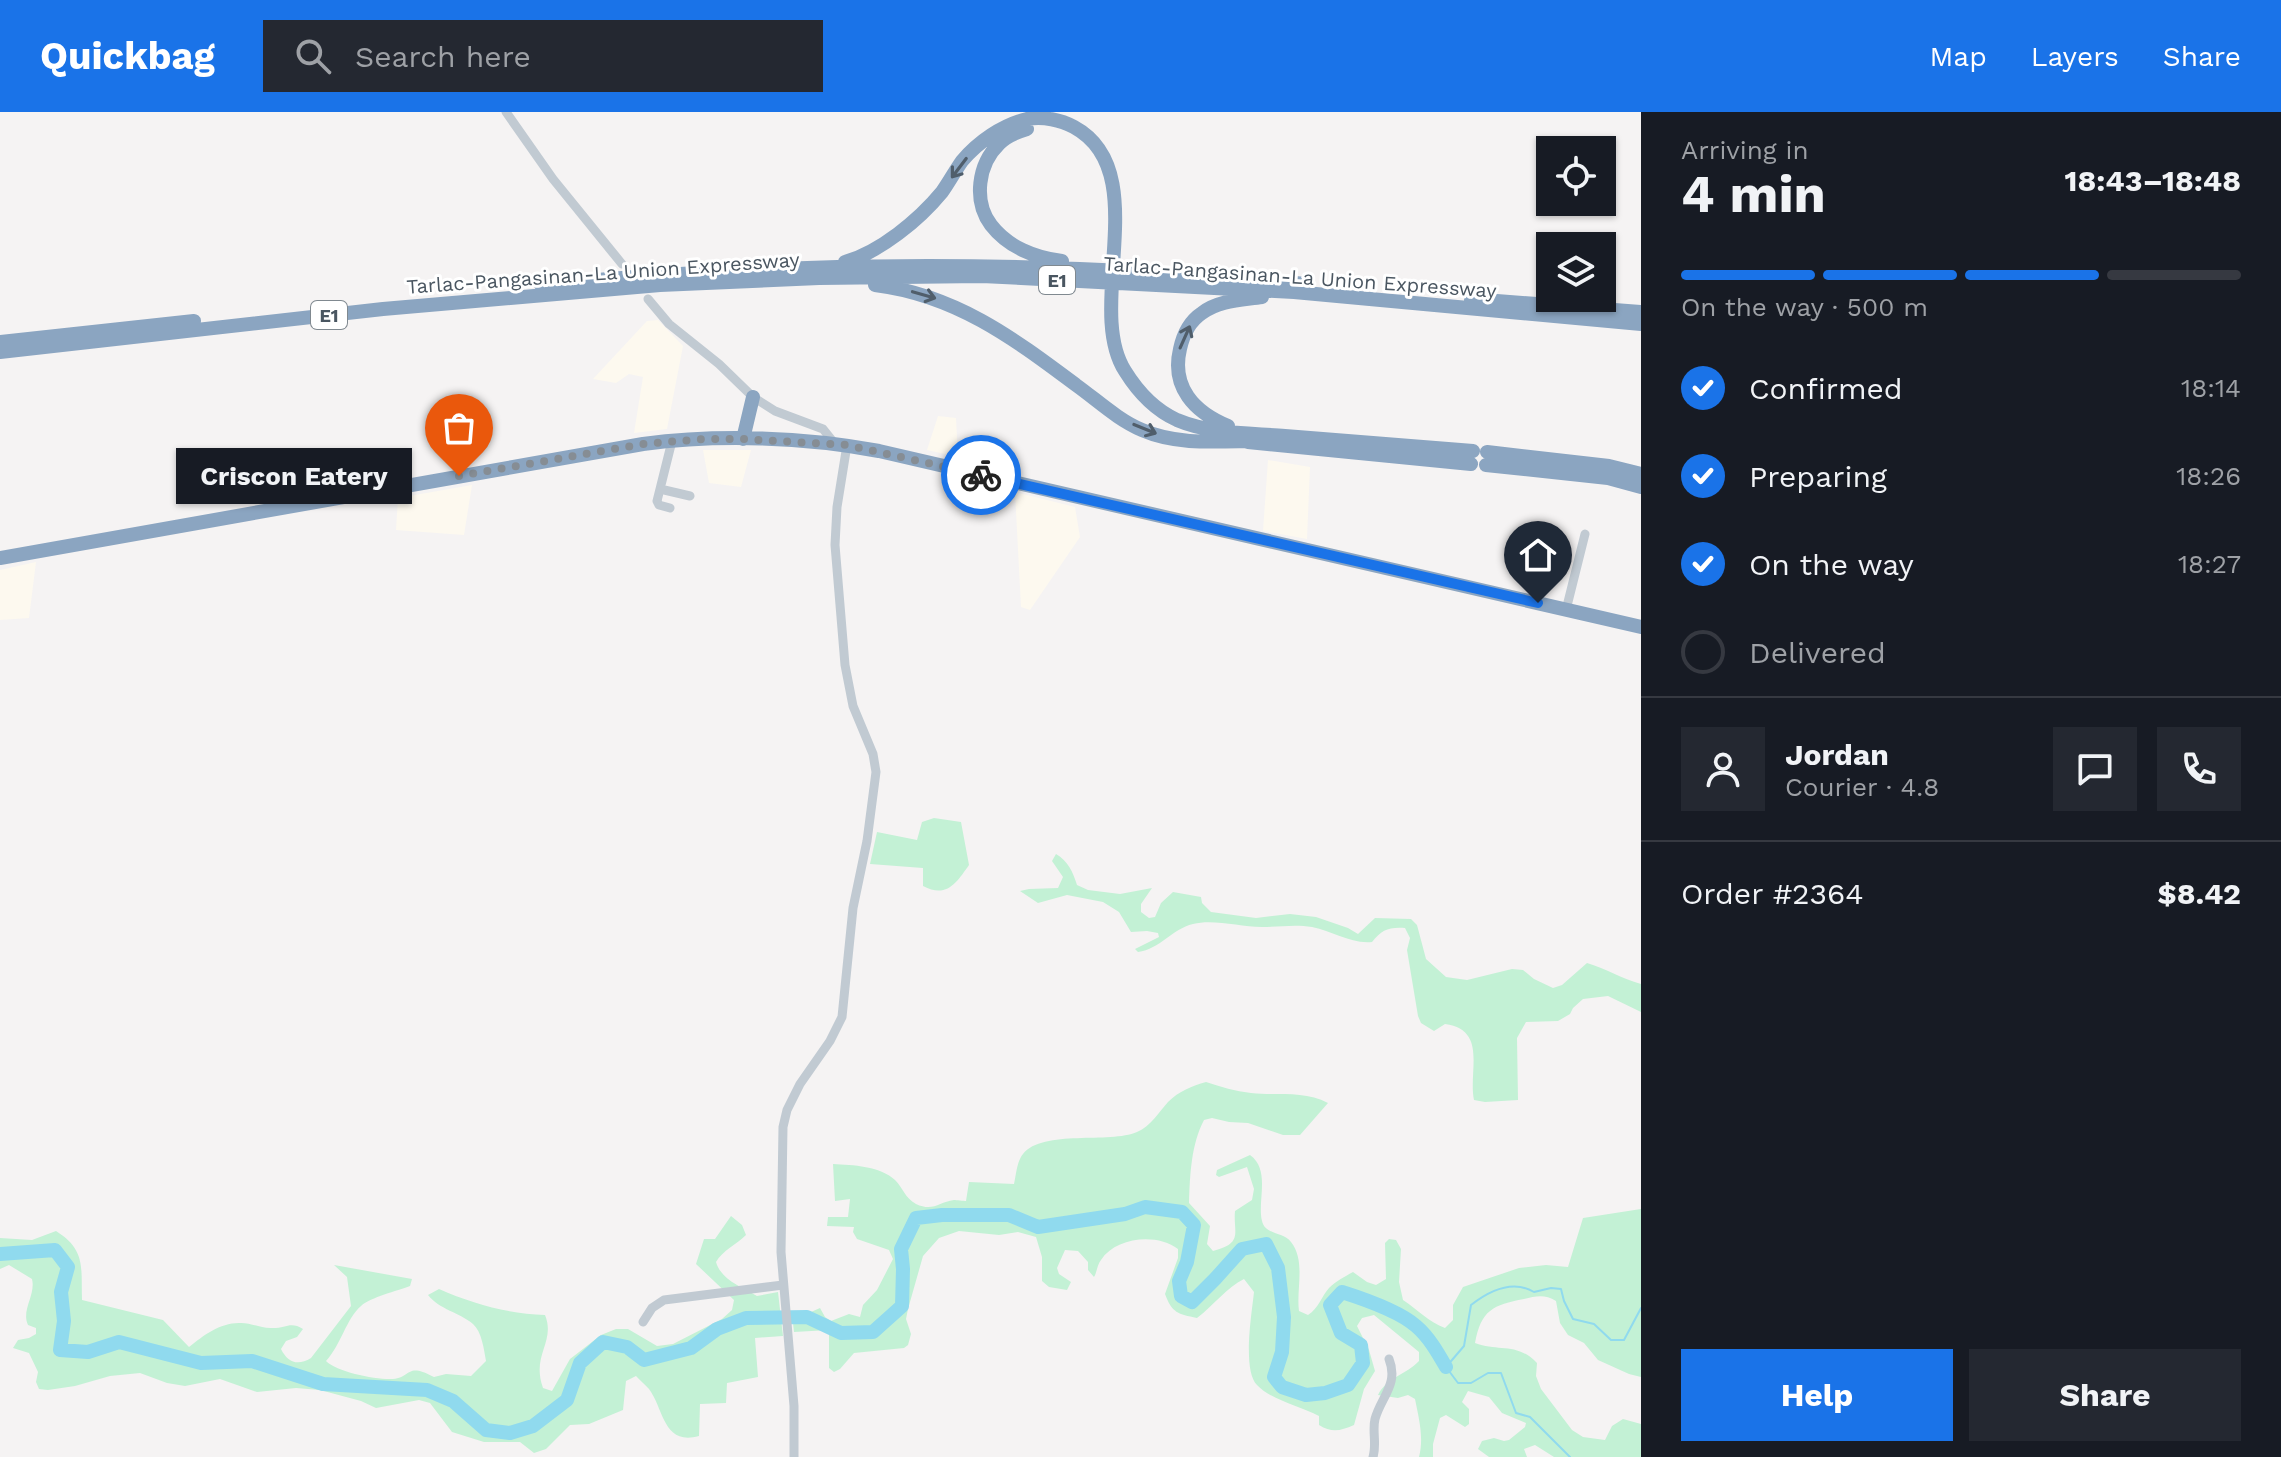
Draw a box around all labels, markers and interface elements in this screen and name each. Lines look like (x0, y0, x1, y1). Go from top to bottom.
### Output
search box (263, 20, 823, 92)
text: Quickbag (40, 34, 215, 78)
icon: search (291, 34, 335, 78)
text: Search here (355, 39, 531, 74)
text: Map (1930, 40, 1987, 73)
text: Layers (2031, 40, 2119, 73)
text: Share (2163, 40, 2241, 73)
text: Arriving in (1681, 135, 1809, 165)
map controls (1536, 136, 1616, 312)
button: locate (1536, 136, 1616, 216)
one-way arrow (951, 156, 967, 178)
text: 18:43–18:48 (2064, 163, 2241, 198)
text: 4 min (1681, 164, 1826, 225)
button: layers (1536, 232, 1616, 312)
street label: Tarlac-Pangasinan-La Union Expressway (406, 247, 801, 299)
street label: Tarlac-Pangasinan-La Union Expressway (1103, 251, 1498, 303)
road number: E1 (1039, 266, 1075, 294)
one-way arrow (910, 288, 936, 303)
text: On the way · 500 m (1681, 292, 1928, 322)
road number: E1 (311, 301, 347, 329)
one-way arrow (1179, 325, 1194, 349)
icon: check (1681, 366, 1725, 410)
text: Confirmed (1749, 371, 1903, 406)
text: 18:14 (2181, 373, 2241, 403)
pin (425, 394, 493, 476)
icon: bag (437, 406, 481, 450)
one-way arrow (1132, 423, 1156, 437)
courier (941, 435, 1021, 515)
callout: Criscon Eatery (175, 448, 411, 504)
icon: bike (959, 453, 1003, 497)
icon: check (1681, 454, 1725, 498)
text: Preparing (1749, 459, 1887, 494)
text: Criscon Eatery (200, 461, 388, 491)
text: 18:26 (2176, 461, 2241, 491)
pin (1504, 521, 1572, 603)
icon: home (1516, 533, 1560, 577)
icon: check (1681, 542, 1725, 586)
text: On the way (1749, 547, 1914, 582)
text: 18:27 (2178, 549, 2241, 579)
text: Delivered (1749, 635, 1886, 670)
button: person (1681, 727, 1765, 811)
button: chat (2053, 727, 2137, 811)
button: phone (2157, 727, 2241, 811)
text: Jordan (1785, 737, 1889, 772)
text: Courier · 4.8 (1785, 772, 1939, 802)
text: Order #2364 (1681, 876, 1864, 911)
text: $8.42 (2157, 876, 2241, 911)
button: Help (1681, 1349, 1953, 1441)
button: Share (1969, 1349, 2241, 1441)

